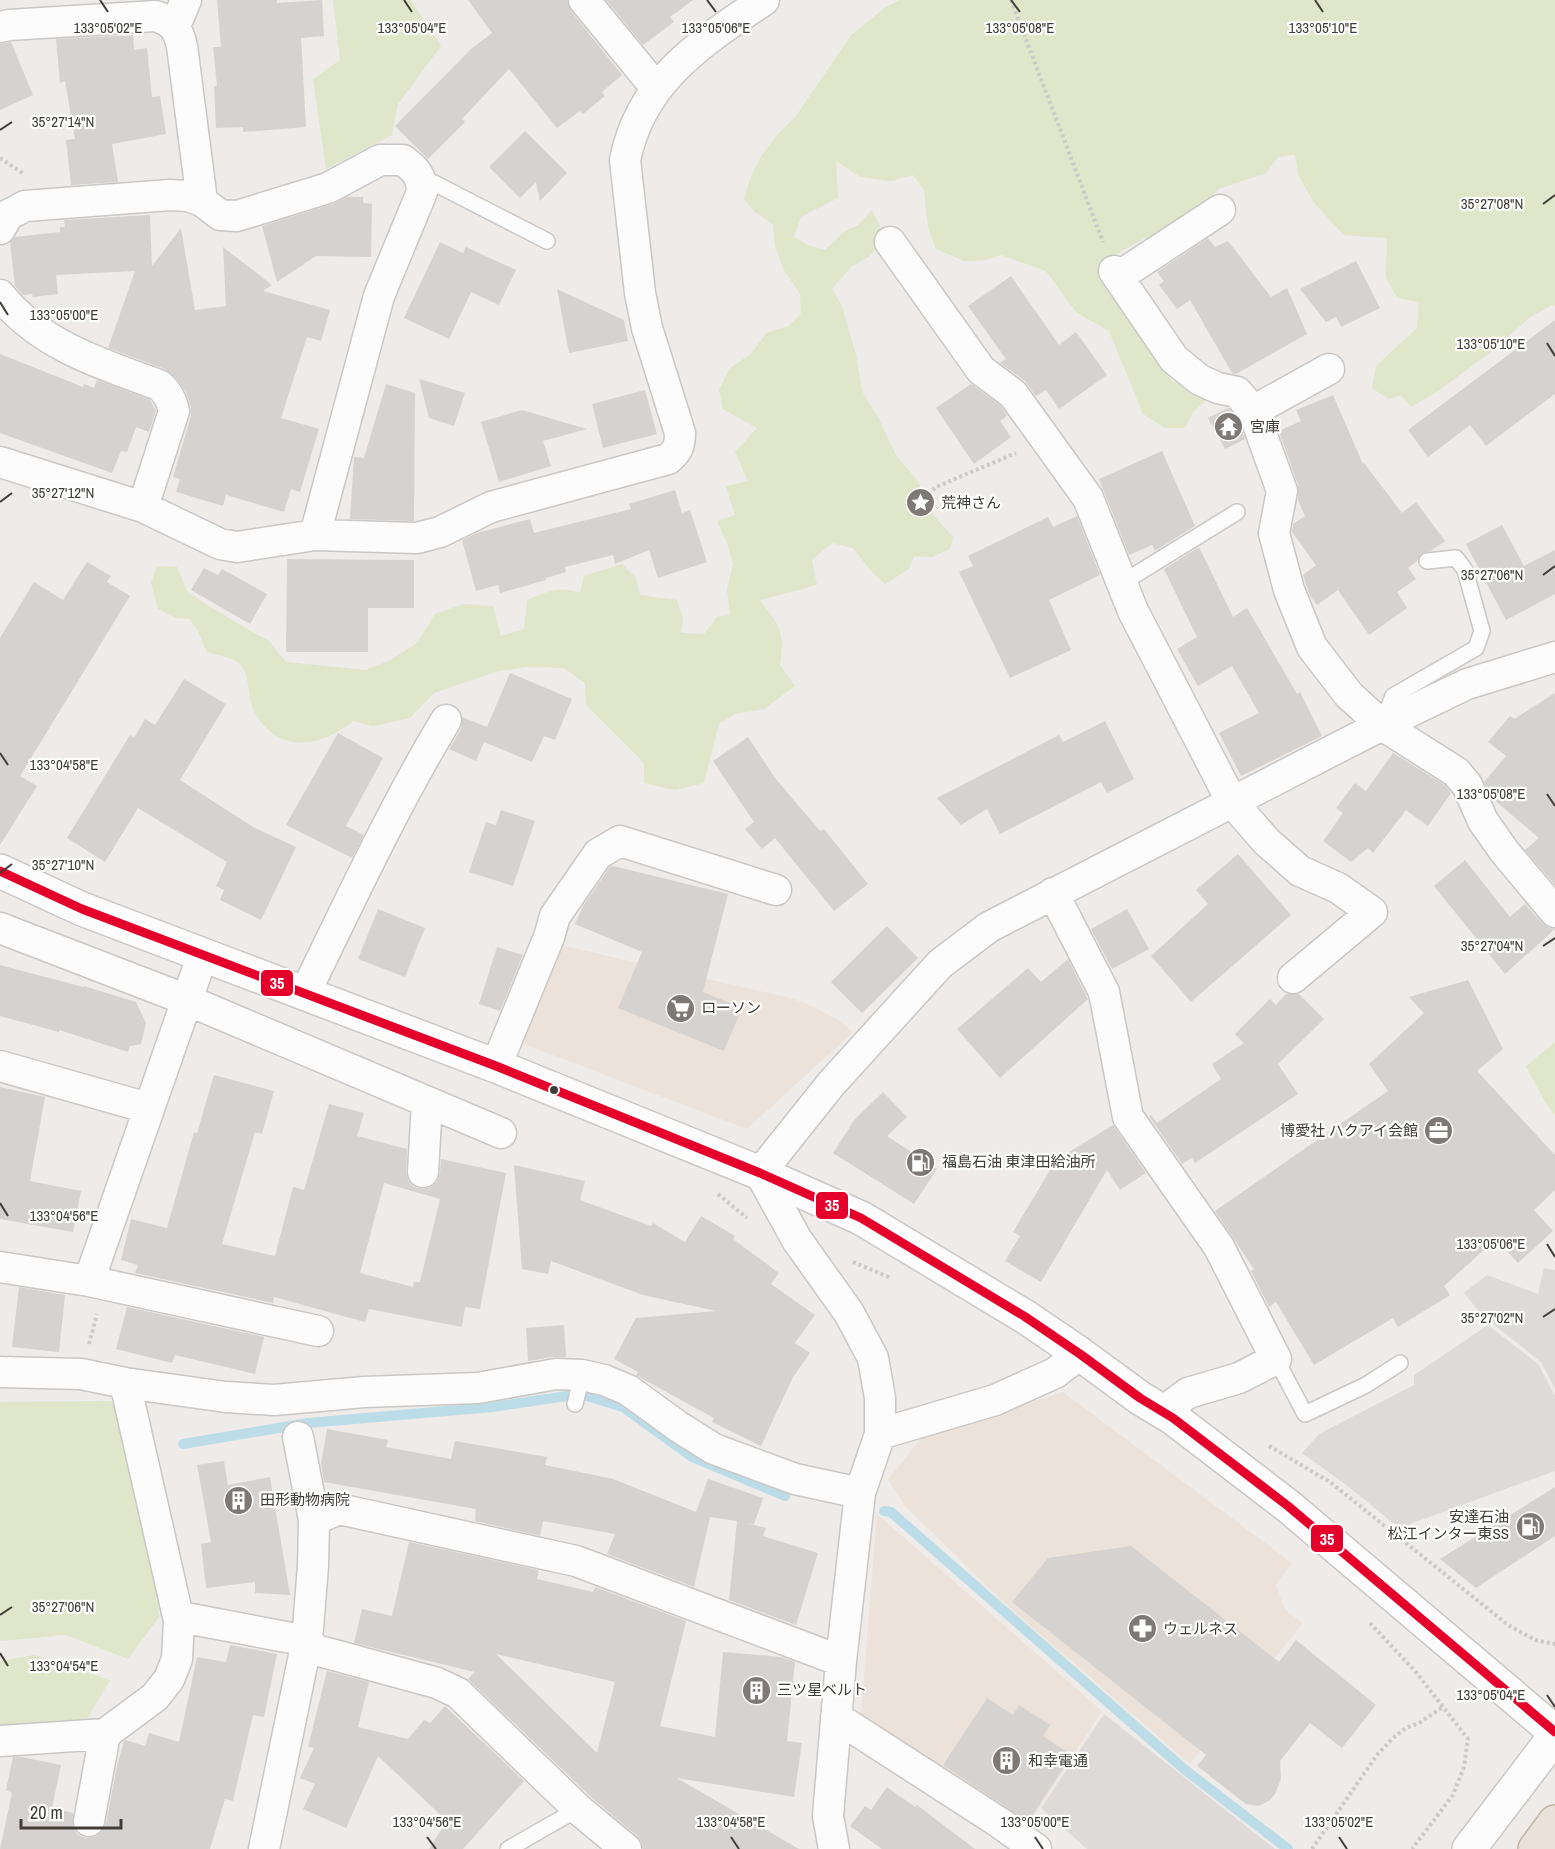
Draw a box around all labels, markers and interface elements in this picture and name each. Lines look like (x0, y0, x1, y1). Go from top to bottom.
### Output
text: 133°05'02"E (74, 17, 142, 38)
text: 133°05'04"E (378, 17, 446, 38)
text: 133°05'06"E (682, 17, 750, 38)
text: 133°05'08"E (986, 17, 1054, 38)
text: 133°05'10"E (1289, 17, 1357, 38)
text: 35°27'14"N (32, 111, 94, 132)
text: 35°27'08"N (1461, 193, 1523, 214)
text: 133°05'00"E (30, 304, 98, 325)
text: 133°05'10"E (1457, 333, 1525, 354)
temple icon: 宮庫 (1213, 411, 1245, 443)
place label: 宮庫 (1250, 416, 1280, 437)
text: 35°27'12"N (32, 482, 94, 503)
place icon: 荒神さん (904, 487, 936, 519)
place label: 荒神さん (941, 492, 1001, 513)
text: 35°27'06"N (1461, 564, 1523, 585)
text: 133°04'58"E (30, 754, 98, 775)
text: 133°05'08"E (1457, 783, 1525, 804)
text: 35°27'10"N (32, 854, 94, 875)
text: 35°27'04"N (1461, 935, 1523, 956)
line badge: 35 (260, 969, 294, 997)
text: 35 (270, 972, 284, 994)
supermarket icon: ローソン (664, 992, 696, 1024)
place label: ローソン (701, 997, 761, 1018)
unlabelled marker (548, 1084, 560, 1096)
office icon: 博愛社 ハクアイ会館 (1423, 1115, 1455, 1147)
place label: 博愛社 ハクアイ会館 (1280, 1120, 1418, 1141)
fuel station icon: 福島石油 東津田給油所 (905, 1146, 937, 1178)
place label: 福島石油 東津田給油所 (942, 1151, 1095, 1172)
line badge: 35 (815, 1191, 849, 1220)
text: 35 (825, 1194, 839, 1216)
text: 133°04'56"E (30, 1205, 98, 1226)
text: 133°05'06"E (1457, 1233, 1525, 1254)
text: 35°27'02"N (1461, 1307, 1523, 1328)
building icon: 田形動物病院 (223, 1484, 255, 1516)
place label: 田形動物病院 (260, 1489, 350, 1510)
place label: 安達石油 松江インター東SS (1388, 1506, 1509, 1544)
fuel station icon: 安達石油 松江インター東SS (1514, 1510, 1546, 1542)
line badge: 35 (1310, 1524, 1344, 1553)
text: 35 (1320, 1528, 1334, 1550)
text: 35°27'06"N (32, 1596, 94, 1617)
pharmacy icon: ウェルネス (1126, 1613, 1158, 1645)
place label: ウェルネス (1163, 1618, 1238, 1639)
text: 133°04'54"E (30, 1655, 98, 1676)
building icon: 三ツ星ベルト (740, 1674, 772, 1706)
place label: 三ツ星ベルト (777, 1679, 867, 1700)
text: 133°05'04"E (1457, 1684, 1525, 1705)
building icon: 和幸電通 (991, 1745, 1023, 1777)
place label: 和幸電通 (1028, 1750, 1088, 1771)
scale bar (21, 1792, 122, 1830)
text: 20 m (30, 1800, 63, 1825)
text: 133°04'56"E (393, 1811, 461, 1832)
text: 133°04'58"E (697, 1811, 765, 1832)
text: 133°05'00"E (1001, 1811, 1069, 1832)
text: 133°05'02"E (1305, 1811, 1373, 1832)

